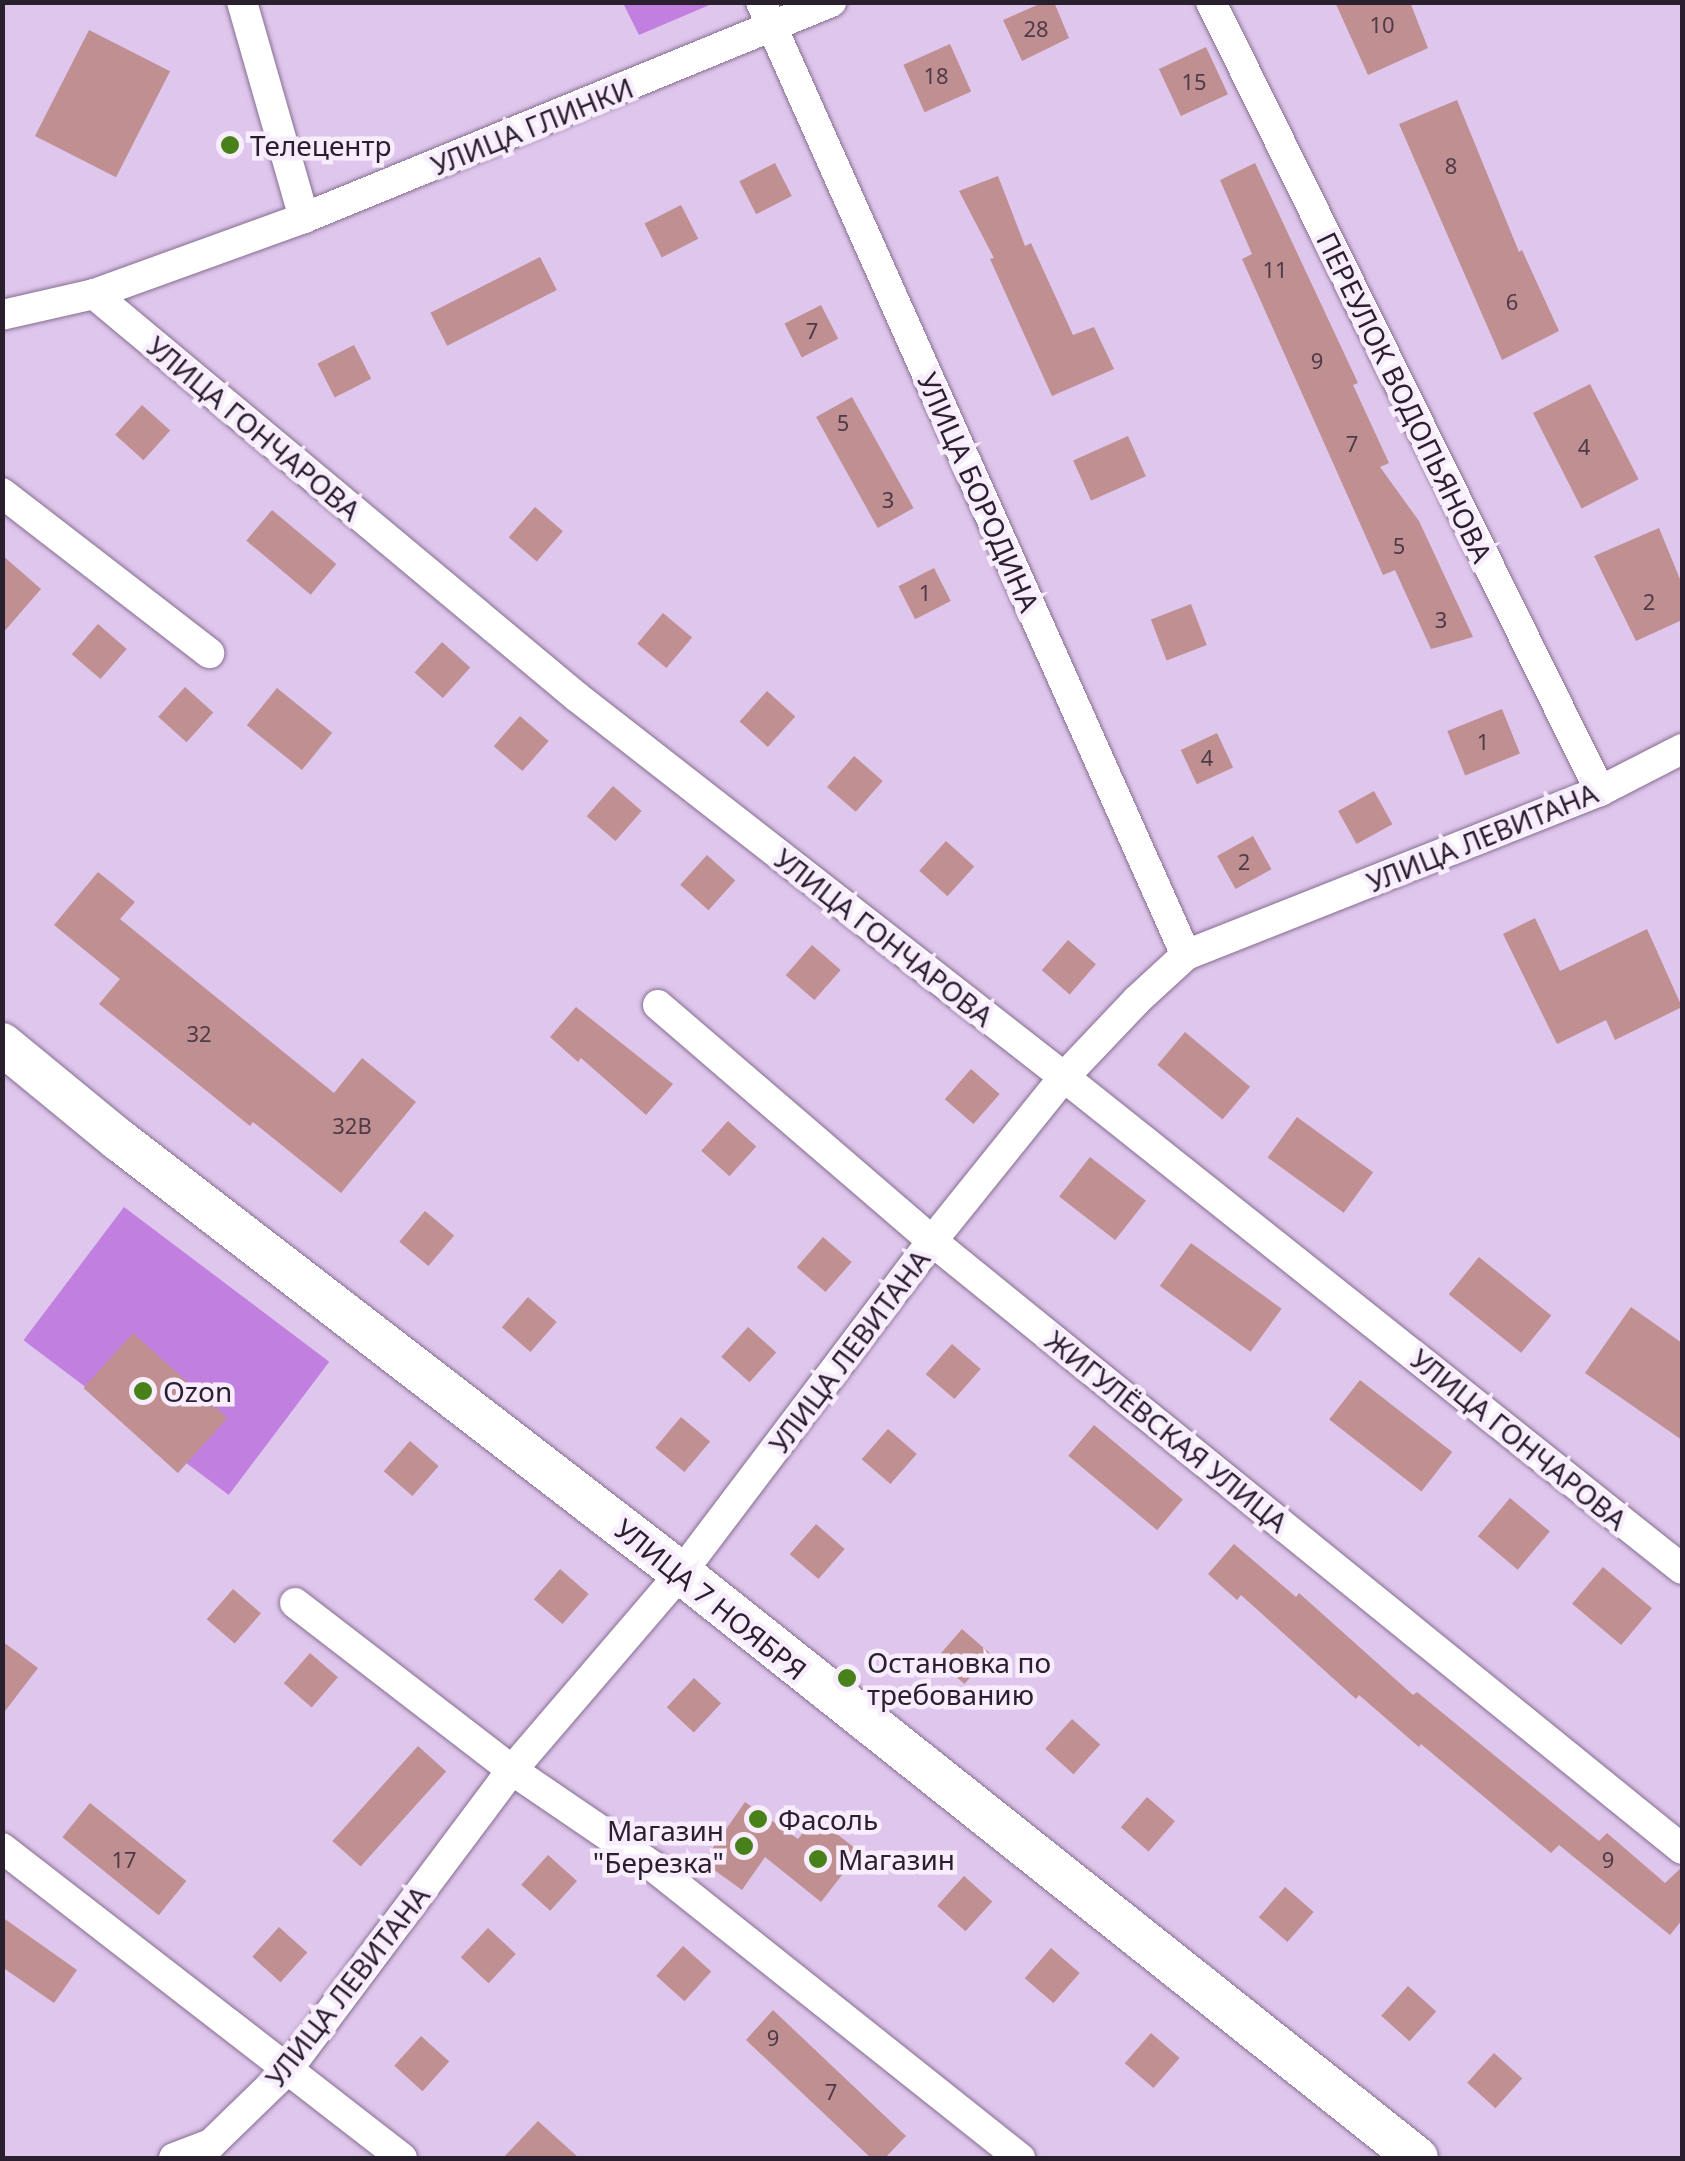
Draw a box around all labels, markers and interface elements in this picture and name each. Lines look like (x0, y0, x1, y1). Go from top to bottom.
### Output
house number: 10 (1369, 12, 1395, 38)
house number: 28 (1023, 16, 1049, 42)
house number: 18 (923, 63, 949, 89)
house number: 15 (1181, 69, 1207, 95)
street label: УЛИЦА ГЛИНКИ (426, 70, 638, 182)
place label: Телецентр (250, 128, 392, 162)
marker: Телецентр (219, 134, 241, 156)
house number: 8 (1445, 153, 1457, 179)
street label: ПЕРЕУЛОК ВОДОПЬЯНОВА (1310, 226, 1500, 568)
house number: 11 (1262, 257, 1288, 283)
house number: 6 (1506, 289, 1518, 315)
house number: 7 (806, 318, 818, 344)
street label: УЛИЦА ГОНЧАРОВА (141, 329, 367, 527)
house number: 9 (1311, 348, 1323, 374)
street label: УЛИЦА БОРОДИНА (911, 367, 1047, 617)
house number: 5 (837, 410, 849, 436)
house number: 7 (1346, 431, 1358, 457)
house number: 4 (1578, 434, 1590, 460)
house number: 3 (882, 487, 894, 513)
house number: 5 (1393, 533, 1405, 559)
house number: 1 (919, 580, 931, 606)
house number: 2 (1643, 589, 1655, 615)
house number: 3 (1435, 607, 1447, 633)
house number: 1 (1477, 729, 1489, 755)
house number: 4 (1201, 745, 1213, 771)
street label: УЛИЦА ЛЕВИТАНА (1362, 775, 1602, 899)
street label: УЛИЦА ГОНЧАРОВА (768, 841, 1000, 1033)
house number: 2 (1238, 849, 1250, 875)
house number: 32 (186, 1021, 212, 1047)
house number: 32В (332, 1113, 372, 1139)
street label: УЛИЦА ЛЕВИТАНА (762, 1243, 936, 1459)
street label: ЖИГУЛЁВСКАЯ УЛИЦА (1039, 1323, 1295, 1539)
street label: УЛИЦА ГОНЧАРОВА (1404, 1342, 1634, 1536)
place label: Ozon (163, 1374, 232, 1408)
marker: Ozon (132, 1380, 154, 1402)
street label: УЛИЦА 7 НОЯБРЯ (609, 1512, 813, 1686)
place label: Остановка по требованию (867, 1645, 1051, 1711)
marker: Остановка по требованию (836, 1667, 858, 1689)
place label: Фасоль (778, 1802, 878, 1836)
marker: Фасоль (747, 1808, 769, 1830)
place label: Магазин "Березка" (593, 1813, 724, 1879)
marker: Магазин "Березка" (733, 1835, 755, 1857)
place label: Магазин (838, 1842, 955, 1876)
house number: 17 (111, 1847, 137, 1873)
house number: 9 (1602, 1847, 1614, 1873)
marker: Магазин (807, 1848, 829, 1870)
street label: УЛИЦА ЛЕВИТАНА (258, 1879, 436, 2093)
house number: 9 (767, 2025, 779, 2051)
house number: 7 (825, 2079, 837, 2105)

